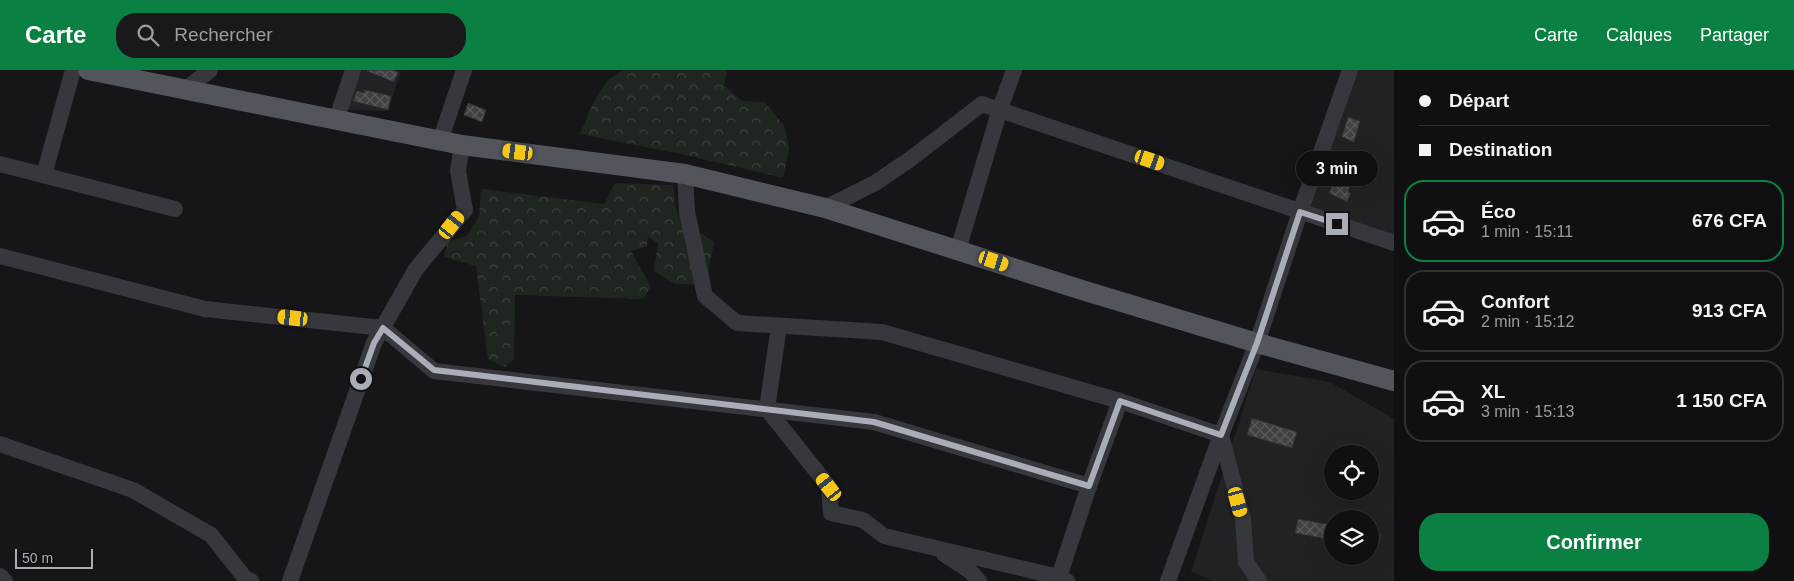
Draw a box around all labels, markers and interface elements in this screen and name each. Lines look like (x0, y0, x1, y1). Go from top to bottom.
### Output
search box (116, 13, 466, 58)
text: Carte (25, 21, 86, 48)
icon: search (134, 21, 162, 49)
text: Rechercher (174, 24, 273, 45)
text: Carte (1534, 25, 1578, 45)
text: Calques (1606, 25, 1672, 45)
text: Partager (1700, 25, 1769, 45)
text: Départ (1449, 90, 1509, 111)
text: Destination (1449, 139, 1552, 160)
car (502, 143, 533, 161)
car (1133, 148, 1166, 172)
callout: 3 min (1296, 152, 1378, 186)
text: 3 min (1316, 160, 1358, 177)
icon: car (1421, 199, 1466, 244)
text: Éco (1481, 201, 1516, 222)
car (436, 209, 467, 241)
text: 676 CFA (1692, 210, 1767, 231)
route end (1326, 213, 1348, 235)
text: 1 min · 15:11 (1481, 223, 1573, 240)
car (977, 249, 1010, 273)
icon: car (1421, 289, 1466, 334)
text: Confort (1481, 291, 1550, 312)
text: 913 CFA (1692, 300, 1767, 321)
car (277, 309, 308, 327)
text: 2 min · 15:12 (1481, 313, 1574, 330)
route start (350, 368, 372, 390)
icon: car (1421, 379, 1466, 424)
text: XL (1481, 381, 1505, 402)
text: 1 150 CFA (1676, 390, 1767, 411)
text: 3 min · 15:13 (1481, 403, 1574, 420)
map controls (1324, 445, 1379, 565)
button: locate (1324, 445, 1379, 500)
car (813, 471, 844, 503)
car (1226, 486, 1249, 518)
button: layers (1324, 510, 1379, 565)
button: Confirmer (1419, 513, 1769, 571)
scale bar (15, 546, 92, 569)
text: 50 m (22, 550, 53, 566)

